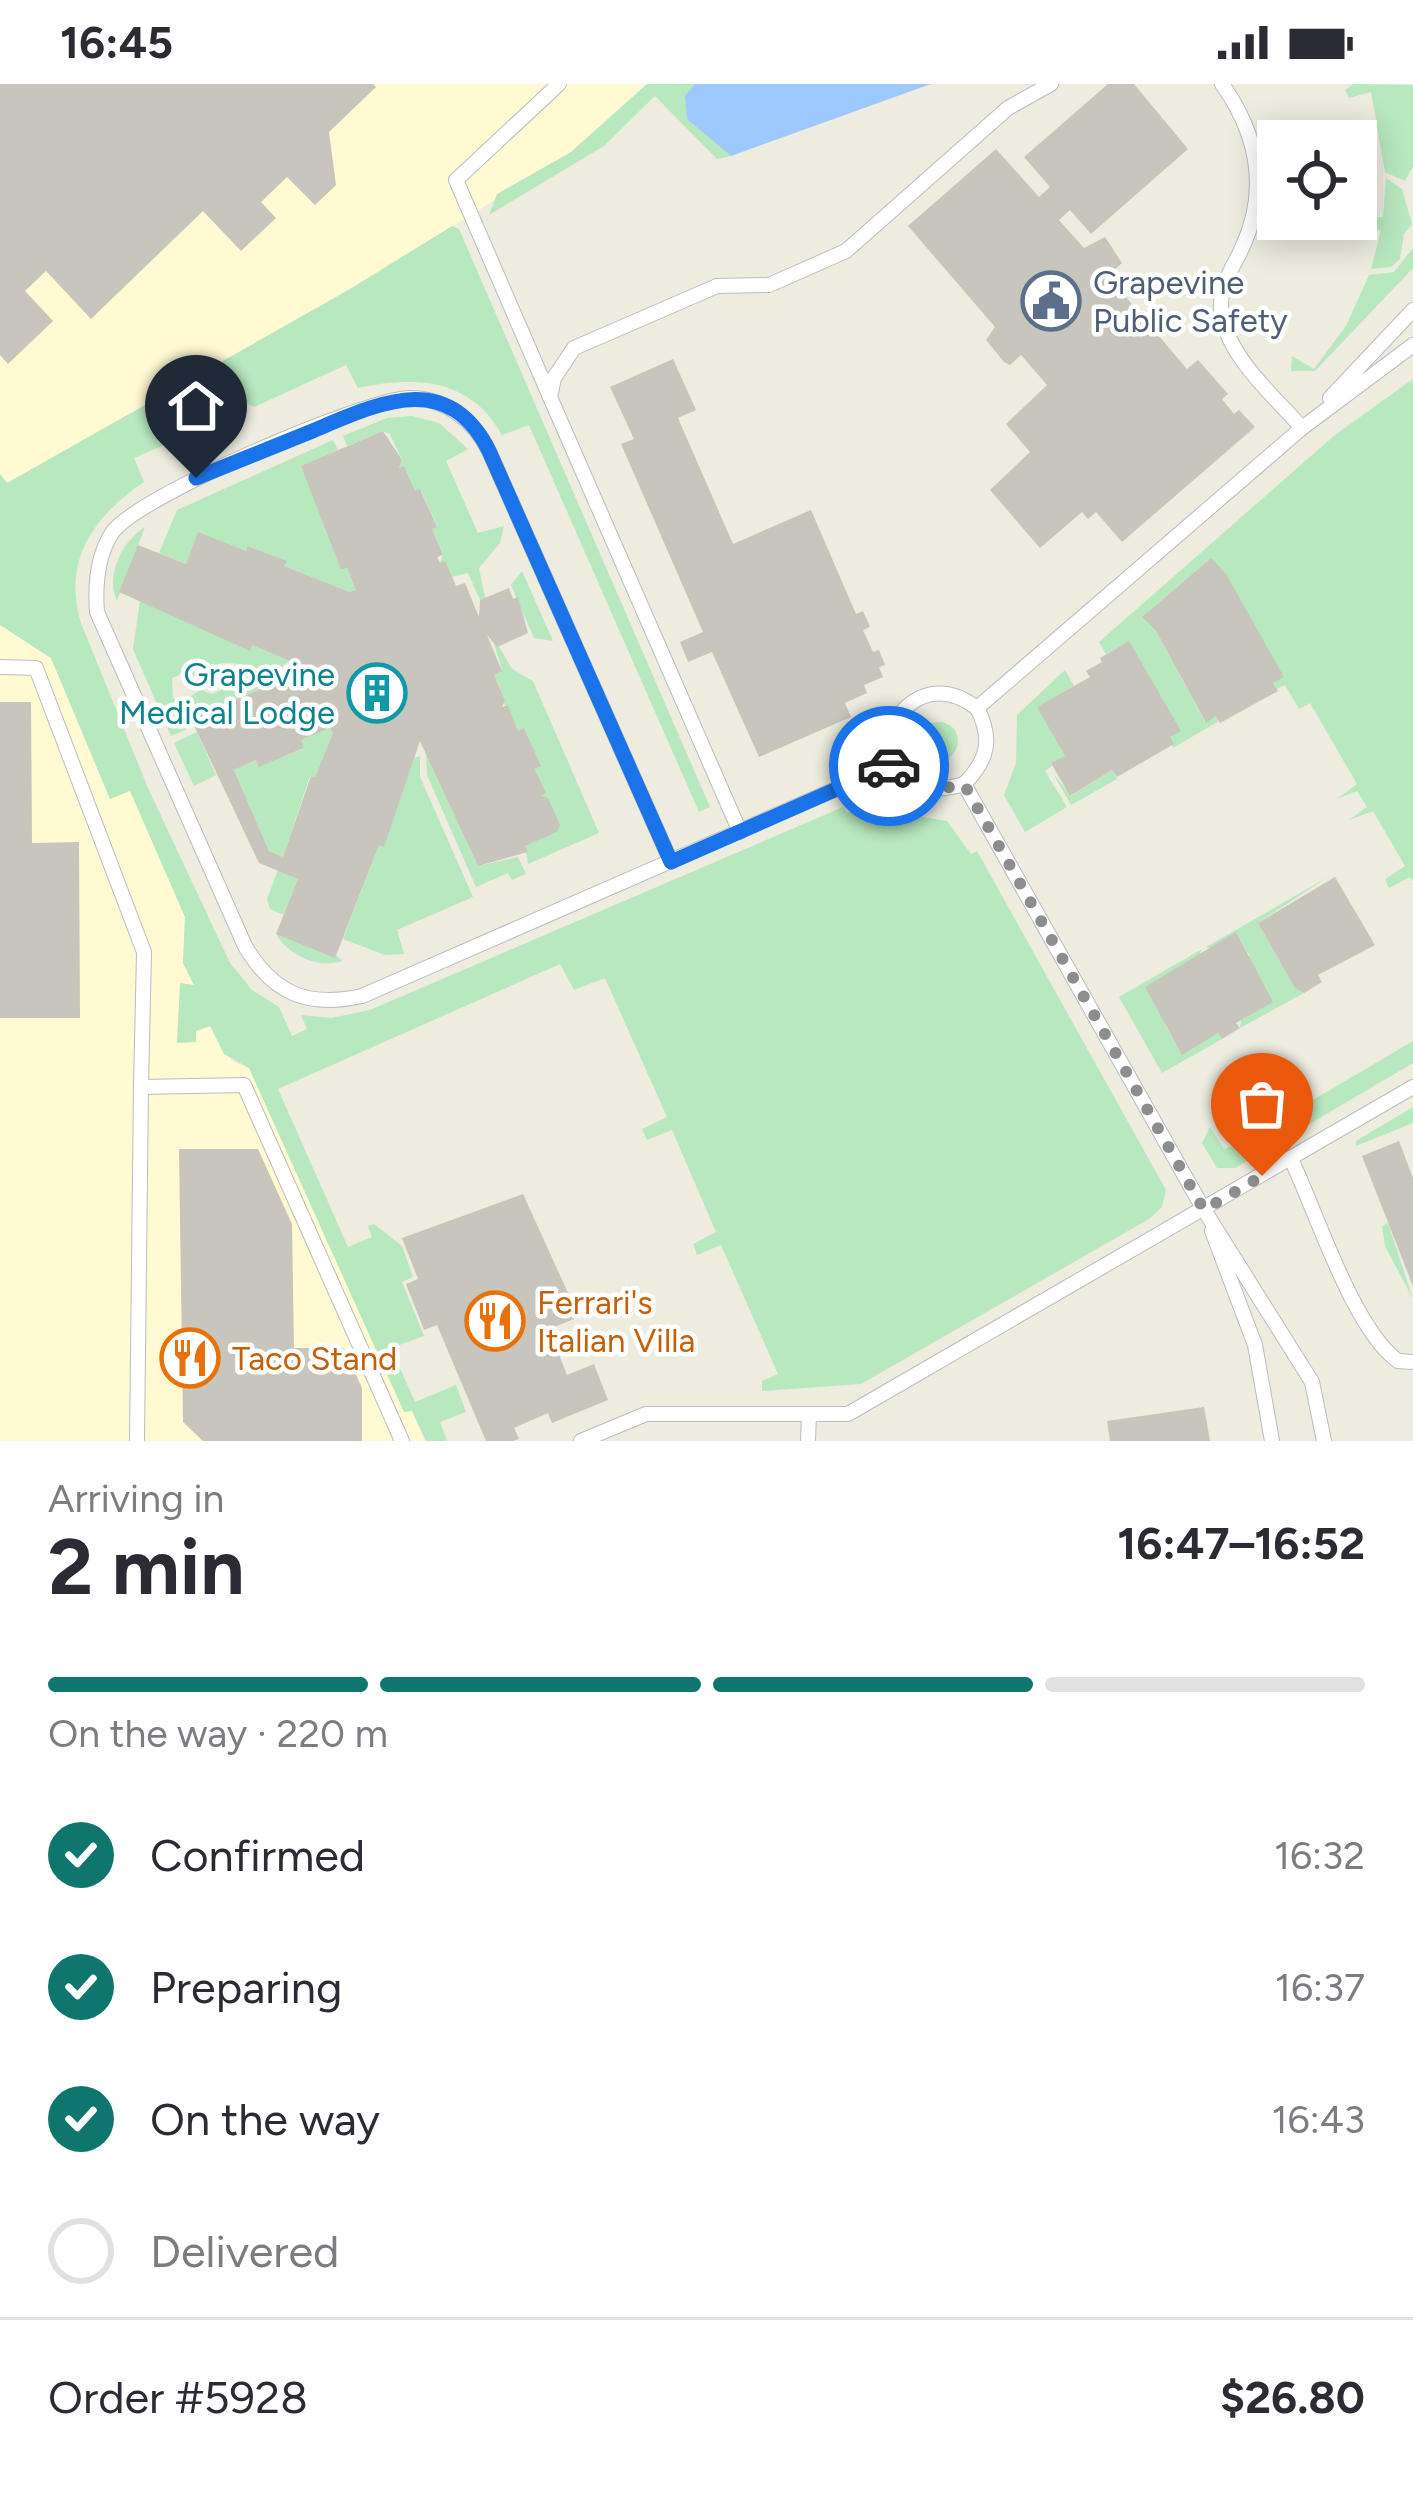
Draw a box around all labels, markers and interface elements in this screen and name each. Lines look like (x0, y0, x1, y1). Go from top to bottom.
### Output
text: 16:45 (60, 15, 173, 69)
map controls (1257, 120, 1377, 240)
button: locate (1257, 120, 1377, 240)
place label: Grapevine Public Safety (1093, 263, 1288, 340)
public building icon: Grapevine Public Safety (1020, 270, 1082, 332)
pin (145, 355, 247, 478)
icon: home (163, 373, 229, 439)
place label: Grapevine Medical Lodge (119, 655, 335, 732)
building icon: Grapevine Medical Lodge (346, 662, 408, 724)
courier (829, 706, 949, 826)
icon: car (856, 733, 922, 799)
pin (1211, 1053, 1313, 1176)
icon: bag (1229, 1071, 1295, 1137)
place label: Ferrari's Italian Villa (537, 1283, 695, 1360)
restaurant icon: Ferrari's Italian Villa (464, 1290, 526, 1352)
restaurant icon: Taco Stand (159, 1327, 221, 1389)
place label: Taco Stand (232, 1339, 397, 1378)
text: Arriving in (48, 1475, 224, 1522)
text: 16:47–16:52 (1117, 1516, 1365, 1570)
text: 2 min (48, 1520, 244, 1614)
text: On the way · 220 m (48, 1710, 388, 1757)
icon: check (48, 1822, 114, 1888)
text: Confirmed (150, 1828, 365, 1882)
text: 16:32 (1274, 1832, 1365, 1879)
icon: check (48, 1954, 114, 2020)
text: Preparing (150, 1960, 342, 2014)
text: 16:37 (1275, 1964, 1365, 2011)
icon: check (48, 2086, 114, 2152)
text: On the way (150, 2092, 380, 2146)
text: 16:43 (1272, 2096, 1365, 2143)
text: Delivered (150, 2224, 339, 2278)
text: Order #5928 (48, 2370, 308, 2424)
text: $26.80 (1220, 2370, 1365, 2424)

